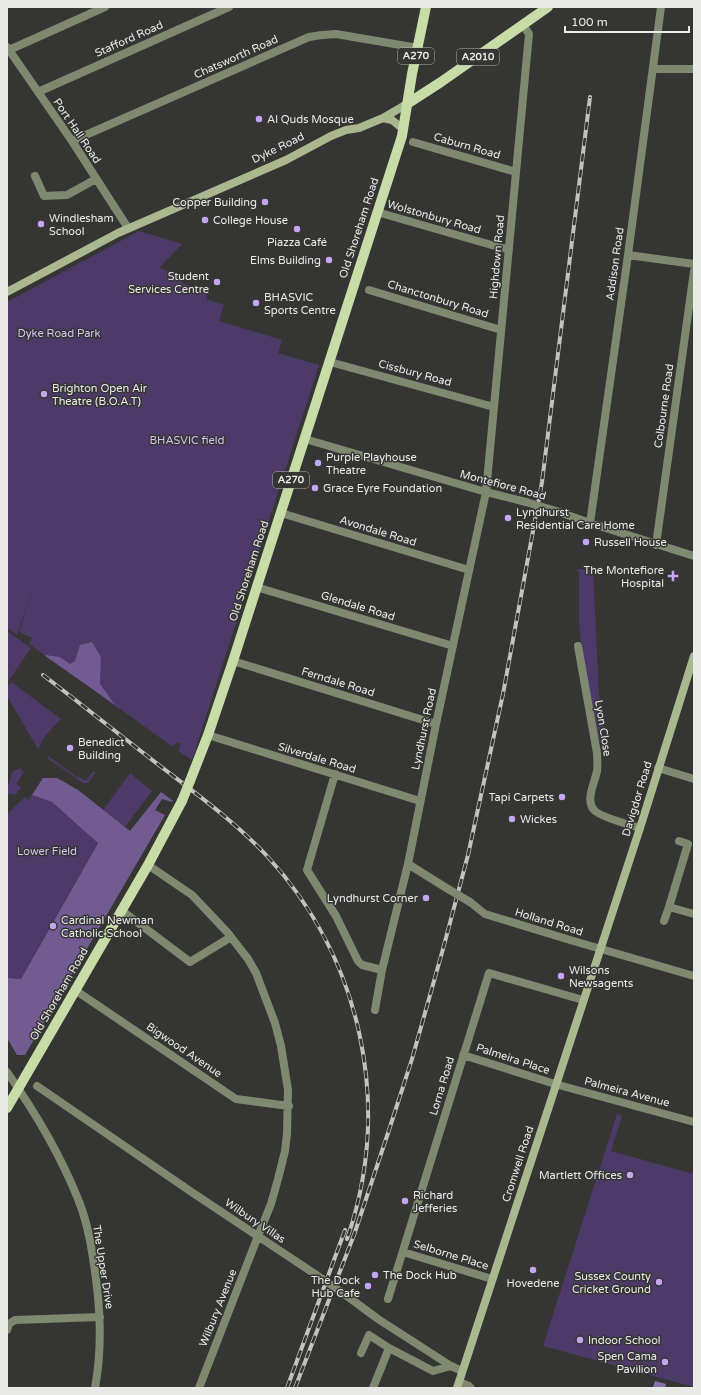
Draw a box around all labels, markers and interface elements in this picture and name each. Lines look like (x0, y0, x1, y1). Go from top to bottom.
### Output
scale bar (565, 8, 689, 34)
text: 100 m (571, 15, 608, 29)
street label: Stafford Road (93, 18, 165, 60)
street label: Chatsworth Road (192, 33, 280, 81)
road number: A270 (398, 48, 434, 64)
road number: A2010 (457, 49, 499, 65)
street label: Port Hall Road (50, 96, 104, 166)
place label: Al Quds Mosque (267, 113, 354, 126)
marker: Al Quds Mosque (254, 114, 264, 124)
street label: Dyke Road (250, 130, 306, 166)
street label: Caburn Road (432, 130, 502, 162)
street label: Old Shoreham Road (337, 176, 381, 280)
place label: Copper Building (173, 196, 257, 209)
marker: Copper Building (260, 197, 270, 207)
street label: Wolstonbury Road (386, 197, 482, 237)
place label: Windlesham School (49, 212, 114, 238)
place label: College House (213, 214, 288, 227)
marker: College House (200, 215, 210, 225)
street label: Highdown Road (487, 215, 507, 299)
marker: Windlesham School (36, 219, 46, 229)
marker: Piazza Café (292, 224, 302, 234)
street label: Addison Road (603, 226, 627, 301)
place label: Piazza Café (267, 236, 327, 249)
place label: Elms Building (250, 254, 321, 267)
marker: Elms Building (324, 255, 334, 265)
place label: Student Services Centre (128, 270, 209, 296)
marker: Student Services Centre (212, 277, 222, 287)
street label: Chanctonbury Road (386, 277, 490, 321)
place label: BHASVIC Sports Centre (264, 291, 336, 317)
marker: BHASVIC Sports Centre (251, 298, 261, 308)
park label: Dyke Road Park (17, 327, 101, 340)
street label: Cissbury Road (377, 357, 453, 389)
street label: Colbourne Road (652, 363, 676, 449)
place label: Brighton Open Air Theatre (B.O.A.T) (52, 382, 148, 408)
marker: Brighton Open Air Theatre (B.O.A.T) (39, 389, 49, 399)
park label: BHASVIC field (149, 434, 225, 447)
place label: Purple Playhouse Theatre (326, 451, 417, 477)
marker: Purple Playhouse Theatre (313, 458, 323, 468)
street label: Montefiore Road (459, 467, 547, 503)
road number: A270 (273, 472, 309, 488)
place label: Grace Eyre Foundation (323, 482, 442, 495)
marker: Grace Eyre Foundation (310, 483, 320, 493)
place label: Lyndhurst Residential Care Home (516, 506, 635, 532)
street label: Avondale Road (338, 513, 418, 549)
marker: Lyndhurst Residential Care Home (503, 513, 513, 523)
street label: Old Shoreham Road (227, 519, 271, 623)
place label: Russell House (594, 536, 667, 549)
marker: Russell House (581, 537, 591, 547)
place label: The Montefiore Hospital (584, 564, 664, 590)
marker: The Montefiore Hospital (667, 570, 679, 582)
street label: Glendale Road (319, 589, 397, 623)
street label: Ferndale Road (300, 665, 376, 699)
street label: Lyndhurst Road (409, 687, 439, 771)
street label: Lyon Close (592, 699, 614, 757)
place label: Benedict Building (78, 736, 124, 762)
street label: Silverdale Road (276, 740, 358, 776)
marker: Benedict Building (65, 743, 75, 753)
street label: Davigdor Road (619, 760, 655, 838)
place label: Tapi Carpets (489, 791, 554, 804)
marker: Tapi Carpets (557, 792, 567, 802)
place label: Wickes (520, 813, 557, 826)
marker: Wickes (507, 814, 517, 824)
park label: Lower Field (17, 845, 77, 858)
place label: Lyndhurst Corner (327, 892, 419, 905)
marker: Lyndhurst Corner (421, 893, 431, 903)
street label: Holland Road (513, 905, 585, 939)
place label: Cardinal Newman Catholic School (61, 914, 154, 940)
marker: Cardinal Newman Catholic School (48, 921, 58, 931)
street label: Old Shoreham Road (27, 945, 91, 1043)
place label: Wilsons Newsagents (569, 964, 633, 990)
marker: Wilsons Newsagents (556, 971, 566, 981)
street label: Bigwood Avenue (144, 1020, 224, 1080)
street label: Palmeira Place (475, 1041, 551, 1077)
street label: Lorna Road (427, 1055, 457, 1117)
street label: Palmeira Avenue (583, 1074, 671, 1110)
street label: Cromwell Road (500, 1124, 536, 1204)
place label: Martlett Offices (539, 1169, 622, 1182)
marker: Martlett Offices (625, 1170, 635, 1180)
place label: Richard Jefferies (413, 1189, 457, 1215)
street label: Wilbury Villas (222, 1196, 288, 1246)
marker: Richard Jefferies (400, 1196, 410, 1206)
street label: The Upper Drive (90, 1224, 116, 1310)
street label: Selborne Place (412, 1237, 490, 1273)
marker: Hovedene (528, 1265, 538, 1275)
street label: Wilbury Avenue (197, 1267, 239, 1349)
place label: The Dock Hub (383, 1269, 457, 1282)
marker: The Dock Hub (370, 1270, 380, 1280)
place label: Sussex County Cricket Ground (572, 1270, 651, 1296)
place label: The Dock Hub Cafe (311, 1274, 360, 1300)
place label: Hovedene (507, 1277, 559, 1290)
marker: Sussex County Cricket Ground (654, 1277, 664, 1287)
marker: The Dock Hub Cafe (363, 1281, 373, 1291)
place label: Indoor School (588, 1334, 661, 1347)
marker: Indoor School (575, 1335, 585, 1345)
place label: Spen Cama Pavilion (597, 1350, 657, 1376)
marker: Spen Cama Pavilion (660, 1357, 670, 1367)

